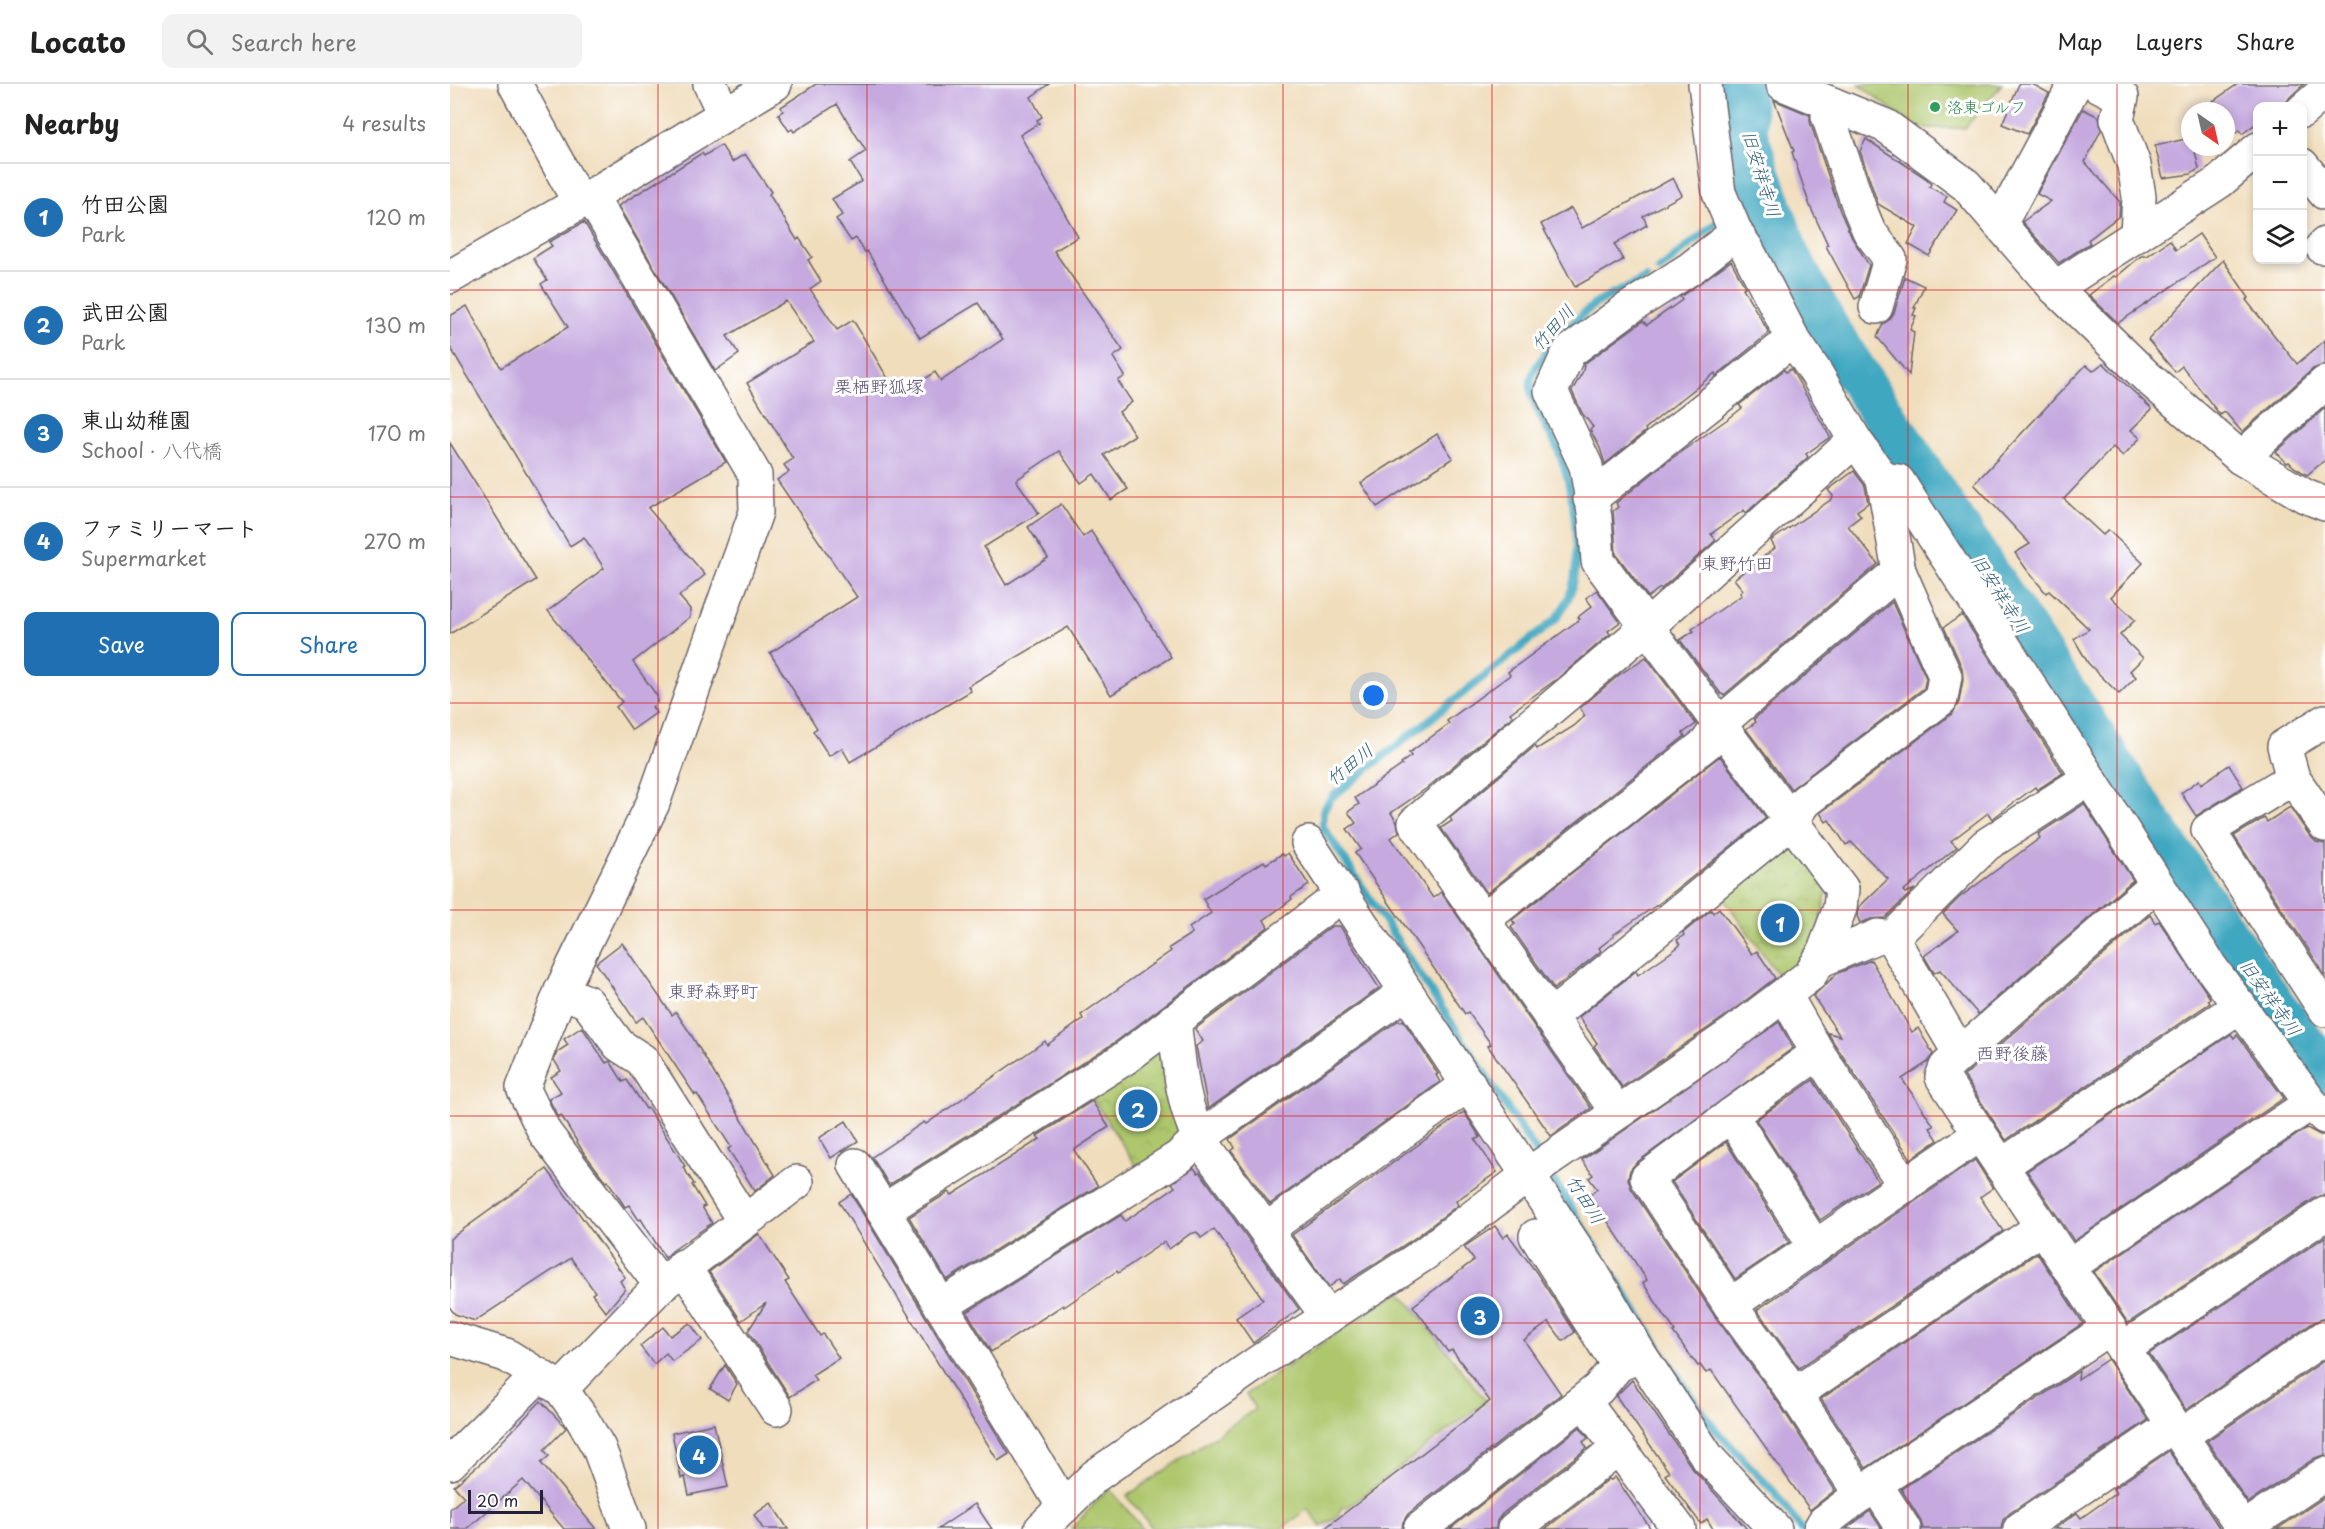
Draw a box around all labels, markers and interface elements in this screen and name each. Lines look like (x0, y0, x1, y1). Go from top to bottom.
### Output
search box (162, 14, 582, 68)
text: Locato (30, 20, 126, 63)
icon: search (183, 25, 216, 58)
text: Search here (231, 25, 357, 58)
text: Map (2058, 25, 2102, 57)
text: Layers (2135, 25, 2203, 57)
text: Share (2236, 25, 2295, 57)
place label: 洛東ゴルフ (1947, 94, 2026, 118)
marker: 洛東ゴルフ (1928, 100, 1942, 114)
north arrow (2181, 102, 2235, 156)
map controls (2253, 102, 2307, 264)
button: + (2253, 102, 2307, 156)
text: Nearby (24, 104, 119, 143)
text: 4 results (342, 108, 426, 138)
water label: 旧安祥寺川 (1736, 127, 1789, 221)
button: − (2253, 156, 2307, 210)
text: 竹田公園 (81, 186, 169, 219)
text: 1 (39, 202, 48, 232)
text: 120 m (367, 202, 426, 232)
button: layers (2253, 210, 2307, 264)
text: Park (81, 219, 126, 249)
text: 武田公園 (81, 294, 169, 327)
water label: 竹田川 (1524, 298, 1580, 356)
text: 2 (36, 310, 51, 340)
text: 130 m (366, 310, 426, 340)
text: Park (81, 327, 126, 357)
district label: 栗栖野狐塚 (834, 372, 924, 399)
text: 東山幼稚園 (81, 402, 191, 435)
text: 3 (37, 418, 50, 448)
text: 170 m (368, 418, 426, 448)
text: School · 八代橋 (81, 435, 222, 465)
text: ファミリーマート (81, 510, 258, 543)
text: 4 (37, 526, 50, 556)
text: 270 m (363, 526, 426, 556)
text: Supermarket (81, 543, 207, 573)
water label: 旧安祥寺川 (1965, 548, 2037, 638)
district label: 東野竹田 (1701, 549, 1773, 576)
button: Save (24, 612, 219, 676)
button: Share (231, 612, 426, 676)
your location (1359, 681, 1388, 710)
water label: 竹田川 (1320, 736, 1379, 791)
pin: 1 (1760, 900, 1800, 946)
water label: 旧安祥寺川 (2234, 953, 2309, 1041)
district label: 東野森野町 (668, 977, 758, 1004)
district label: 西野後藤 (1976, 1039, 2048, 1066)
pin: 2 (1118, 1086, 1158, 1132)
water label: 竹田川 (1561, 1169, 1612, 1229)
pin: 3 (1460, 1294, 1500, 1338)
pin: 4 (680, 1432, 718, 1478)
scale bar (468, 1487, 543, 1514)
text: 20 m (477, 1488, 518, 1512)

